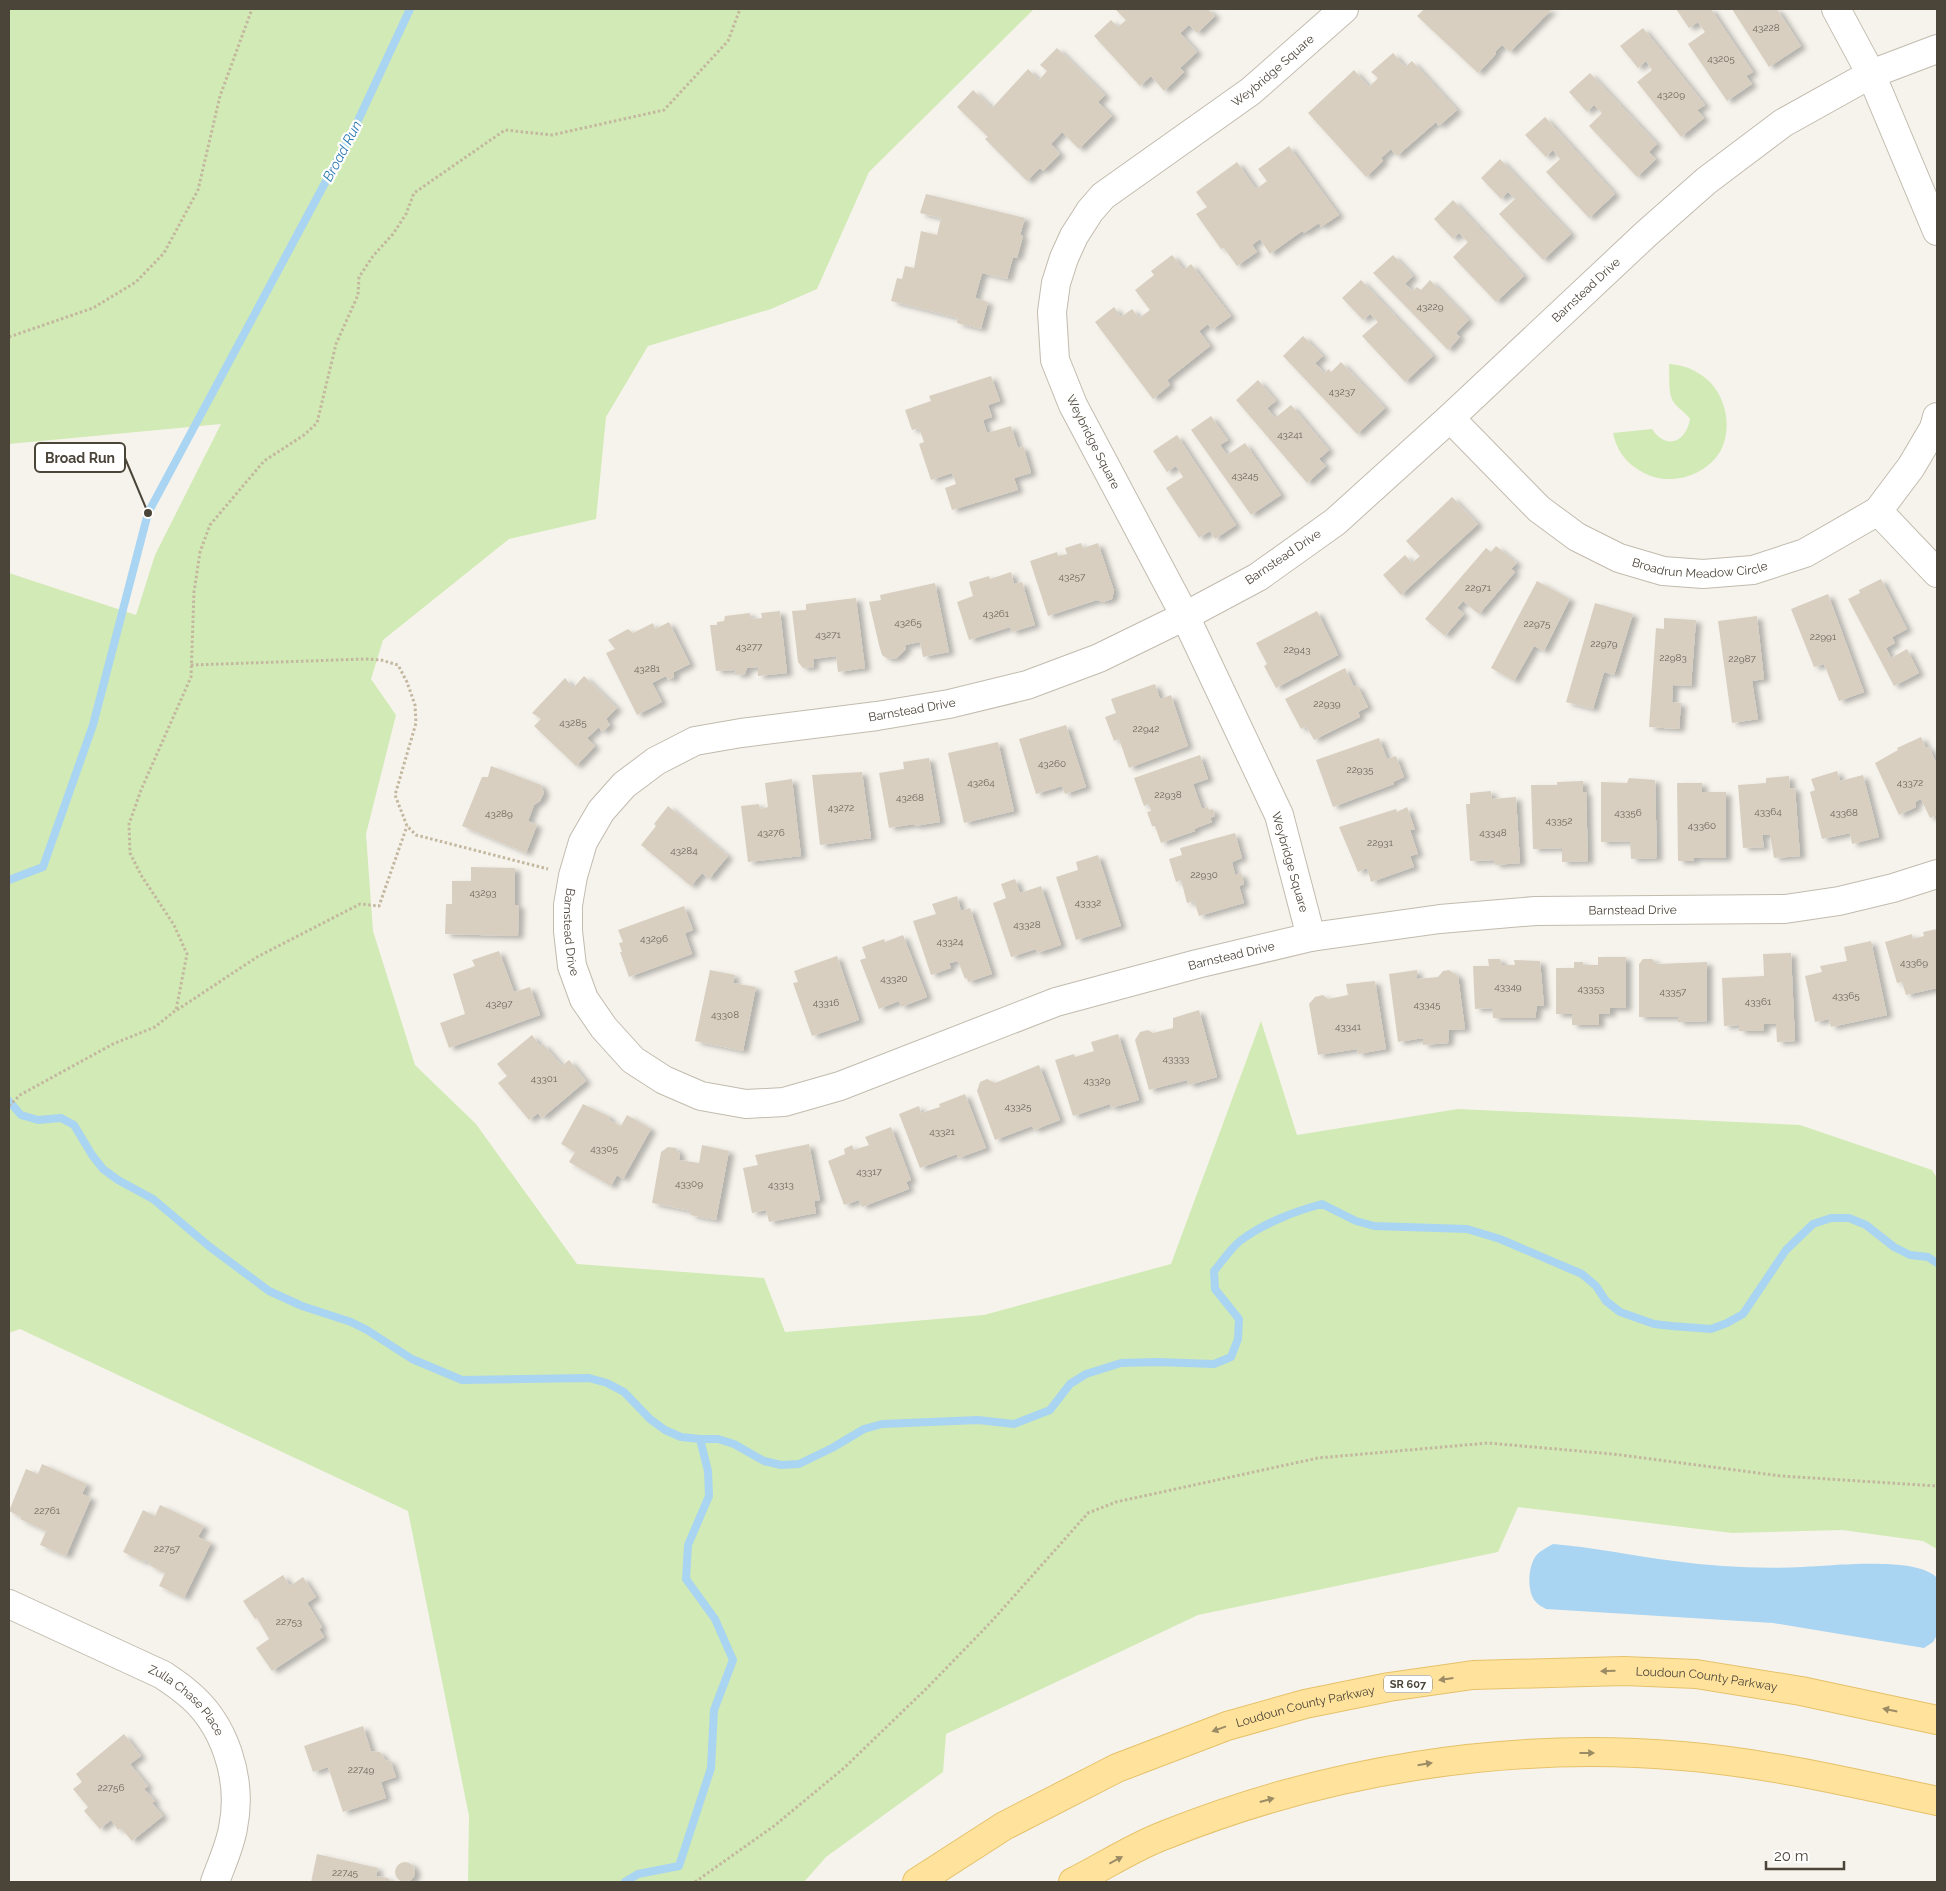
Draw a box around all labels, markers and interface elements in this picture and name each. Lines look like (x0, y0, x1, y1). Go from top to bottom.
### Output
house number: 43228 (1752, 22, 1780, 33)
street label: Weybridge Square (1229, 32, 1317, 110)
house number: 43205 (1707, 53, 1735, 64)
house number: 43209 (1657, 89, 1685, 100)
water label: Broad Run (319, 118, 365, 184)
street label: Barnstead Drive (1549, 255, 1623, 325)
house number: 43229 (1416, 301, 1444, 312)
house number: 43237 (1329, 386, 1356, 397)
street label: Weybridge Square (1063, 393, 1123, 491)
house number: 43241 (1277, 429, 1304, 440)
callout: Broad Run (35, 443, 125, 472)
text: Broad Run (45, 450, 115, 466)
house number: 43245 (1232, 470, 1259, 481)
street label: Barnstead Drive (1243, 527, 1323, 587)
street label: Broadrun Meadow Circle (1630, 555, 1769, 581)
house number: 43257 (1059, 571, 1086, 582)
house number: 22971 (1465, 582, 1492, 593)
house number: 43261 (983, 608, 1010, 619)
house number: 43265 (894, 617, 922, 628)
house number: 22975 (1524, 618, 1551, 629)
house number: 43271 (815, 629, 842, 640)
house number: 22991 (1810, 631, 1837, 642)
house number: 22979 (1590, 638, 1618, 649)
house number: 43277 (736, 641, 763, 652)
house number: 22943 (1283, 644, 1311, 655)
house number: 22983 (1659, 652, 1687, 663)
house number: 22987 (1728, 653, 1756, 664)
house number: 43281 (634, 663, 661, 674)
street label: Barnstead Drive (867, 695, 957, 725)
house number: 22939 (1313, 698, 1341, 709)
house number: 43285 (559, 717, 587, 728)
house number: 22942 (1133, 723, 1159, 734)
house number: 43260 (1038, 758, 1066, 769)
house number: 22935 (1346, 764, 1374, 775)
house number: 43264 (967, 777, 995, 788)
house number: 43372 (1897, 777, 1923, 788)
house number: 22938 (1154, 789, 1182, 800)
house number: 43268 (896, 792, 924, 803)
house number: 43272 (828, 802, 854, 813)
house number: 43364 (1754, 806, 1782, 817)
house number: 43356 (1614, 807, 1642, 818)
house number: 43368 (1830, 807, 1858, 818)
house number: 43289 (485, 808, 513, 819)
street label: Weybridge Square (1269, 810, 1311, 914)
house number: 43352 (1546, 815, 1572, 826)
house number: 43360 (1688, 820, 1716, 831)
house number: 43276 (757, 827, 785, 838)
house number: 43348 (1479, 827, 1507, 838)
house number: 22931 (1367, 837, 1394, 848)
house number: 43284 (670, 845, 698, 856)
house number: 22930 (1190, 869, 1218, 880)
house number: 43293 (469, 887, 497, 898)
street label: Barnstead Drive (561, 887, 582, 978)
house number: 43332 (1075, 897, 1101, 908)
street label: Barnstead Drive (1588, 903, 1677, 918)
house number: 43328 (1013, 919, 1041, 930)
house number: 43296 (640, 933, 668, 944)
house number: 43324 (937, 936, 964, 947)
street label: Barnstead Drive (1187, 939, 1276, 973)
house number: 43369 (1900, 957, 1928, 968)
house number: 43320 (880, 973, 908, 984)
house number: 43349 (1494, 981, 1522, 992)
house number: 43353 (1578, 983, 1604, 994)
house number: 43357 (1660, 986, 1687, 997)
house number: 43365 (1832, 990, 1860, 1001)
house number: 43361 (1745, 996, 1772, 1007)
house number: 43316 (813, 997, 839, 1008)
house number: 43297 (485, 998, 513, 1009)
house number: 43345 (1413, 999, 1441, 1010)
house number: 43308 (711, 1009, 739, 1020)
house number: 43341 (1335, 1021, 1362, 1032)
house number: 43333 (1163, 1053, 1189, 1064)
house number: 43301 (531, 1073, 558, 1084)
house number: 43329 (1083, 1075, 1111, 1086)
house number: 43325 (1005, 1101, 1032, 1112)
house number: 43321 (929, 1126, 956, 1137)
house number: 43305 (590, 1143, 618, 1154)
house number: 43317 (856, 1166, 883, 1177)
house number: 43309 (675, 1178, 703, 1189)
house number: 43313 (768, 1179, 794, 1190)
house number: 22761 (34, 1505, 61, 1516)
house number: 22757 (154, 1543, 181, 1554)
house number: 22753 (276, 1616, 302, 1627)
street label: Zulla Chase Place (146, 1662, 227, 1738)
street label: Loudoun County Parkway (1635, 1664, 1779, 1694)
one-way arrow (1600, 1667, 1616, 1675)
one-way arrow (1437, 1675, 1453, 1683)
road number: SR 607 (1384, 1676, 1432, 1692)
street label: Loudoun County Parkway (1234, 1683, 1377, 1730)
one-way arrow (1882, 1706, 1897, 1714)
one-way arrow (1211, 1725, 1226, 1733)
one-way arrow (1580, 1749, 1596, 1757)
one-way arrow (1418, 1760, 1434, 1768)
house number: 22749 (348, 1764, 374, 1775)
house number: 22756 (97, 1782, 125, 1793)
one-way arrow (1260, 1796, 1275, 1804)
scale bar (1766, 1838, 1844, 1870)
text: 20 m (1774, 1847, 1809, 1865)
one-way arrow (1109, 1856, 1124, 1864)
house number: 22745 (332, 1867, 359, 1878)

